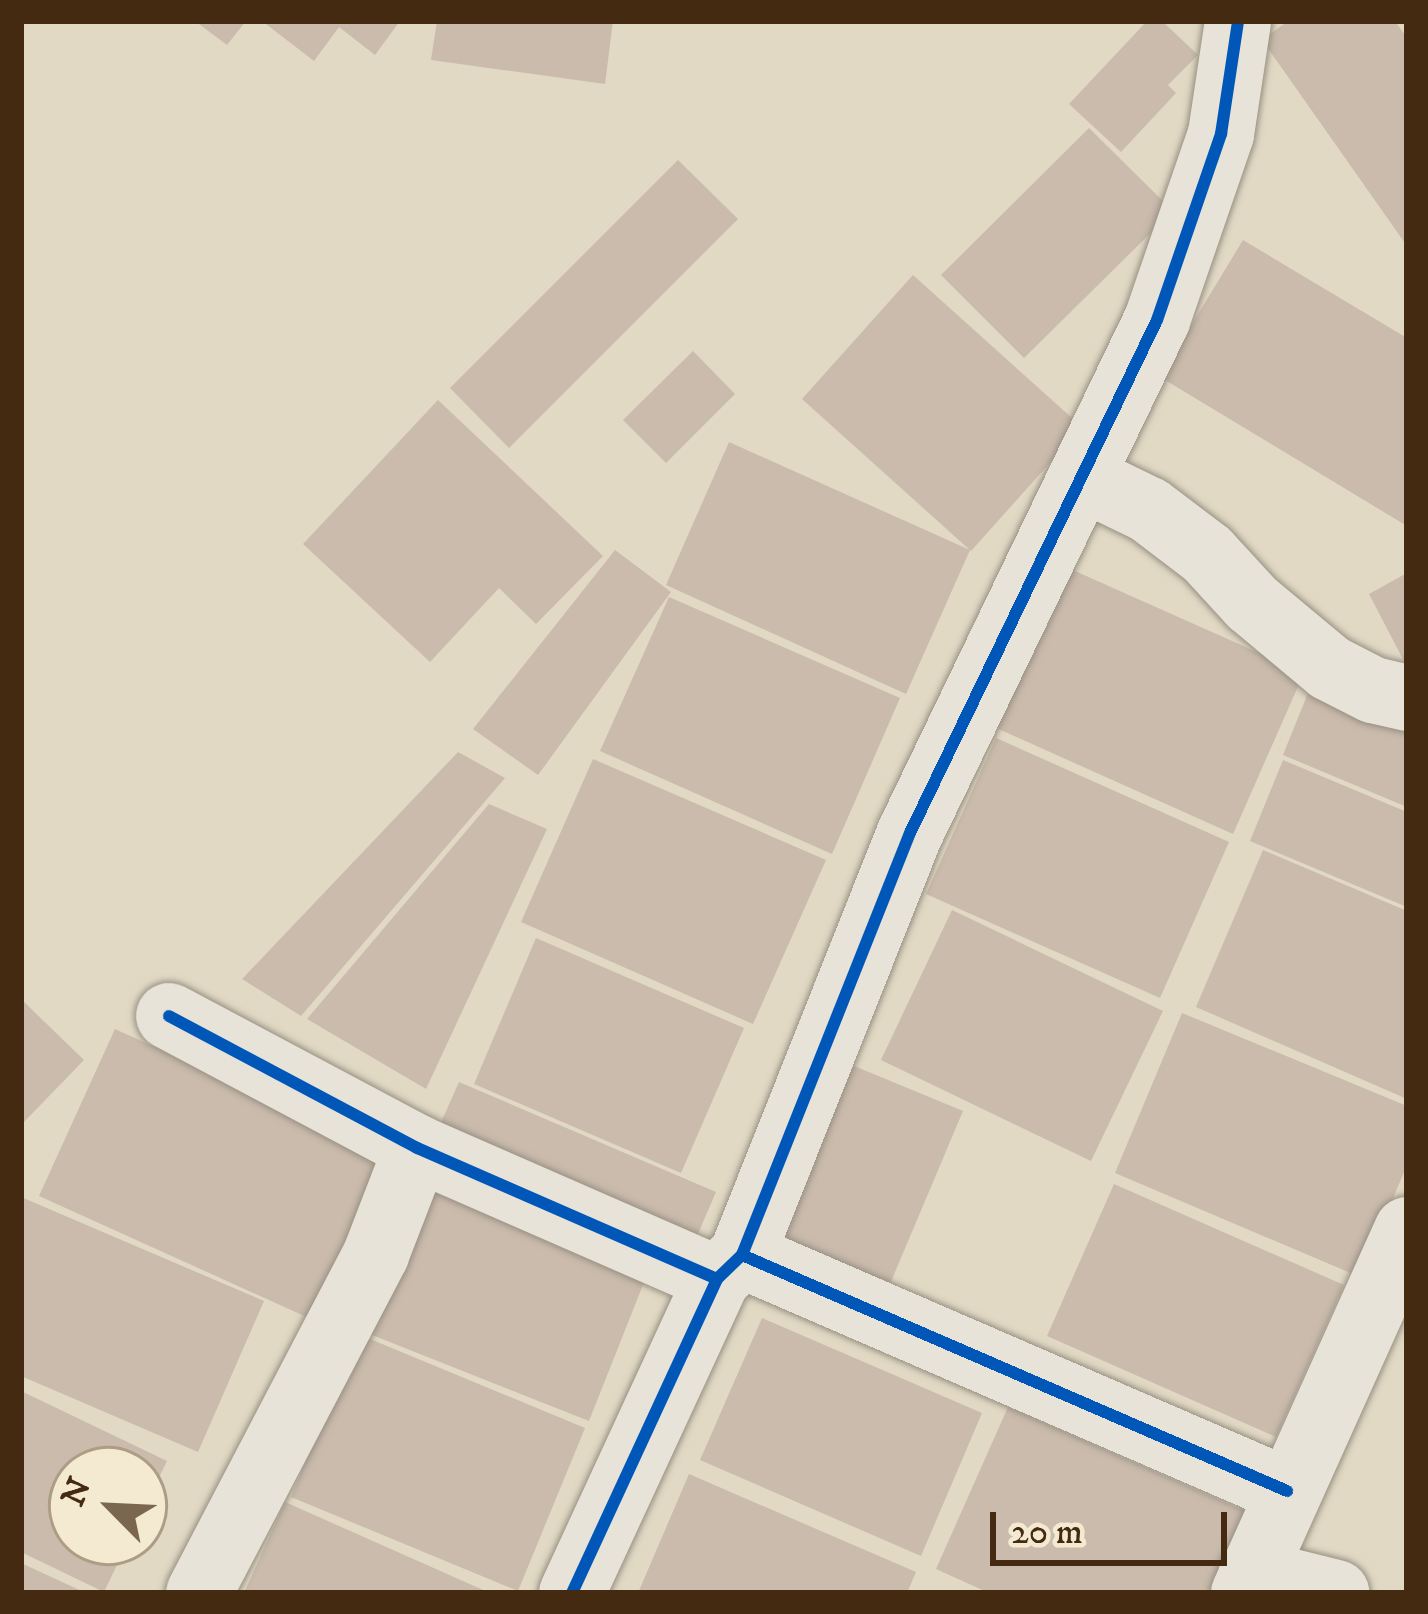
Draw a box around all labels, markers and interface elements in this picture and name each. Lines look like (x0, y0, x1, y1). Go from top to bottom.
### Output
north arrow (48, 1446, 168, 1566)
text: N (53, 1472, 102, 1513)
scale bar (996, 1488, 1233, 1562)
text: 20 m (1011, 1510, 1083, 1555)

